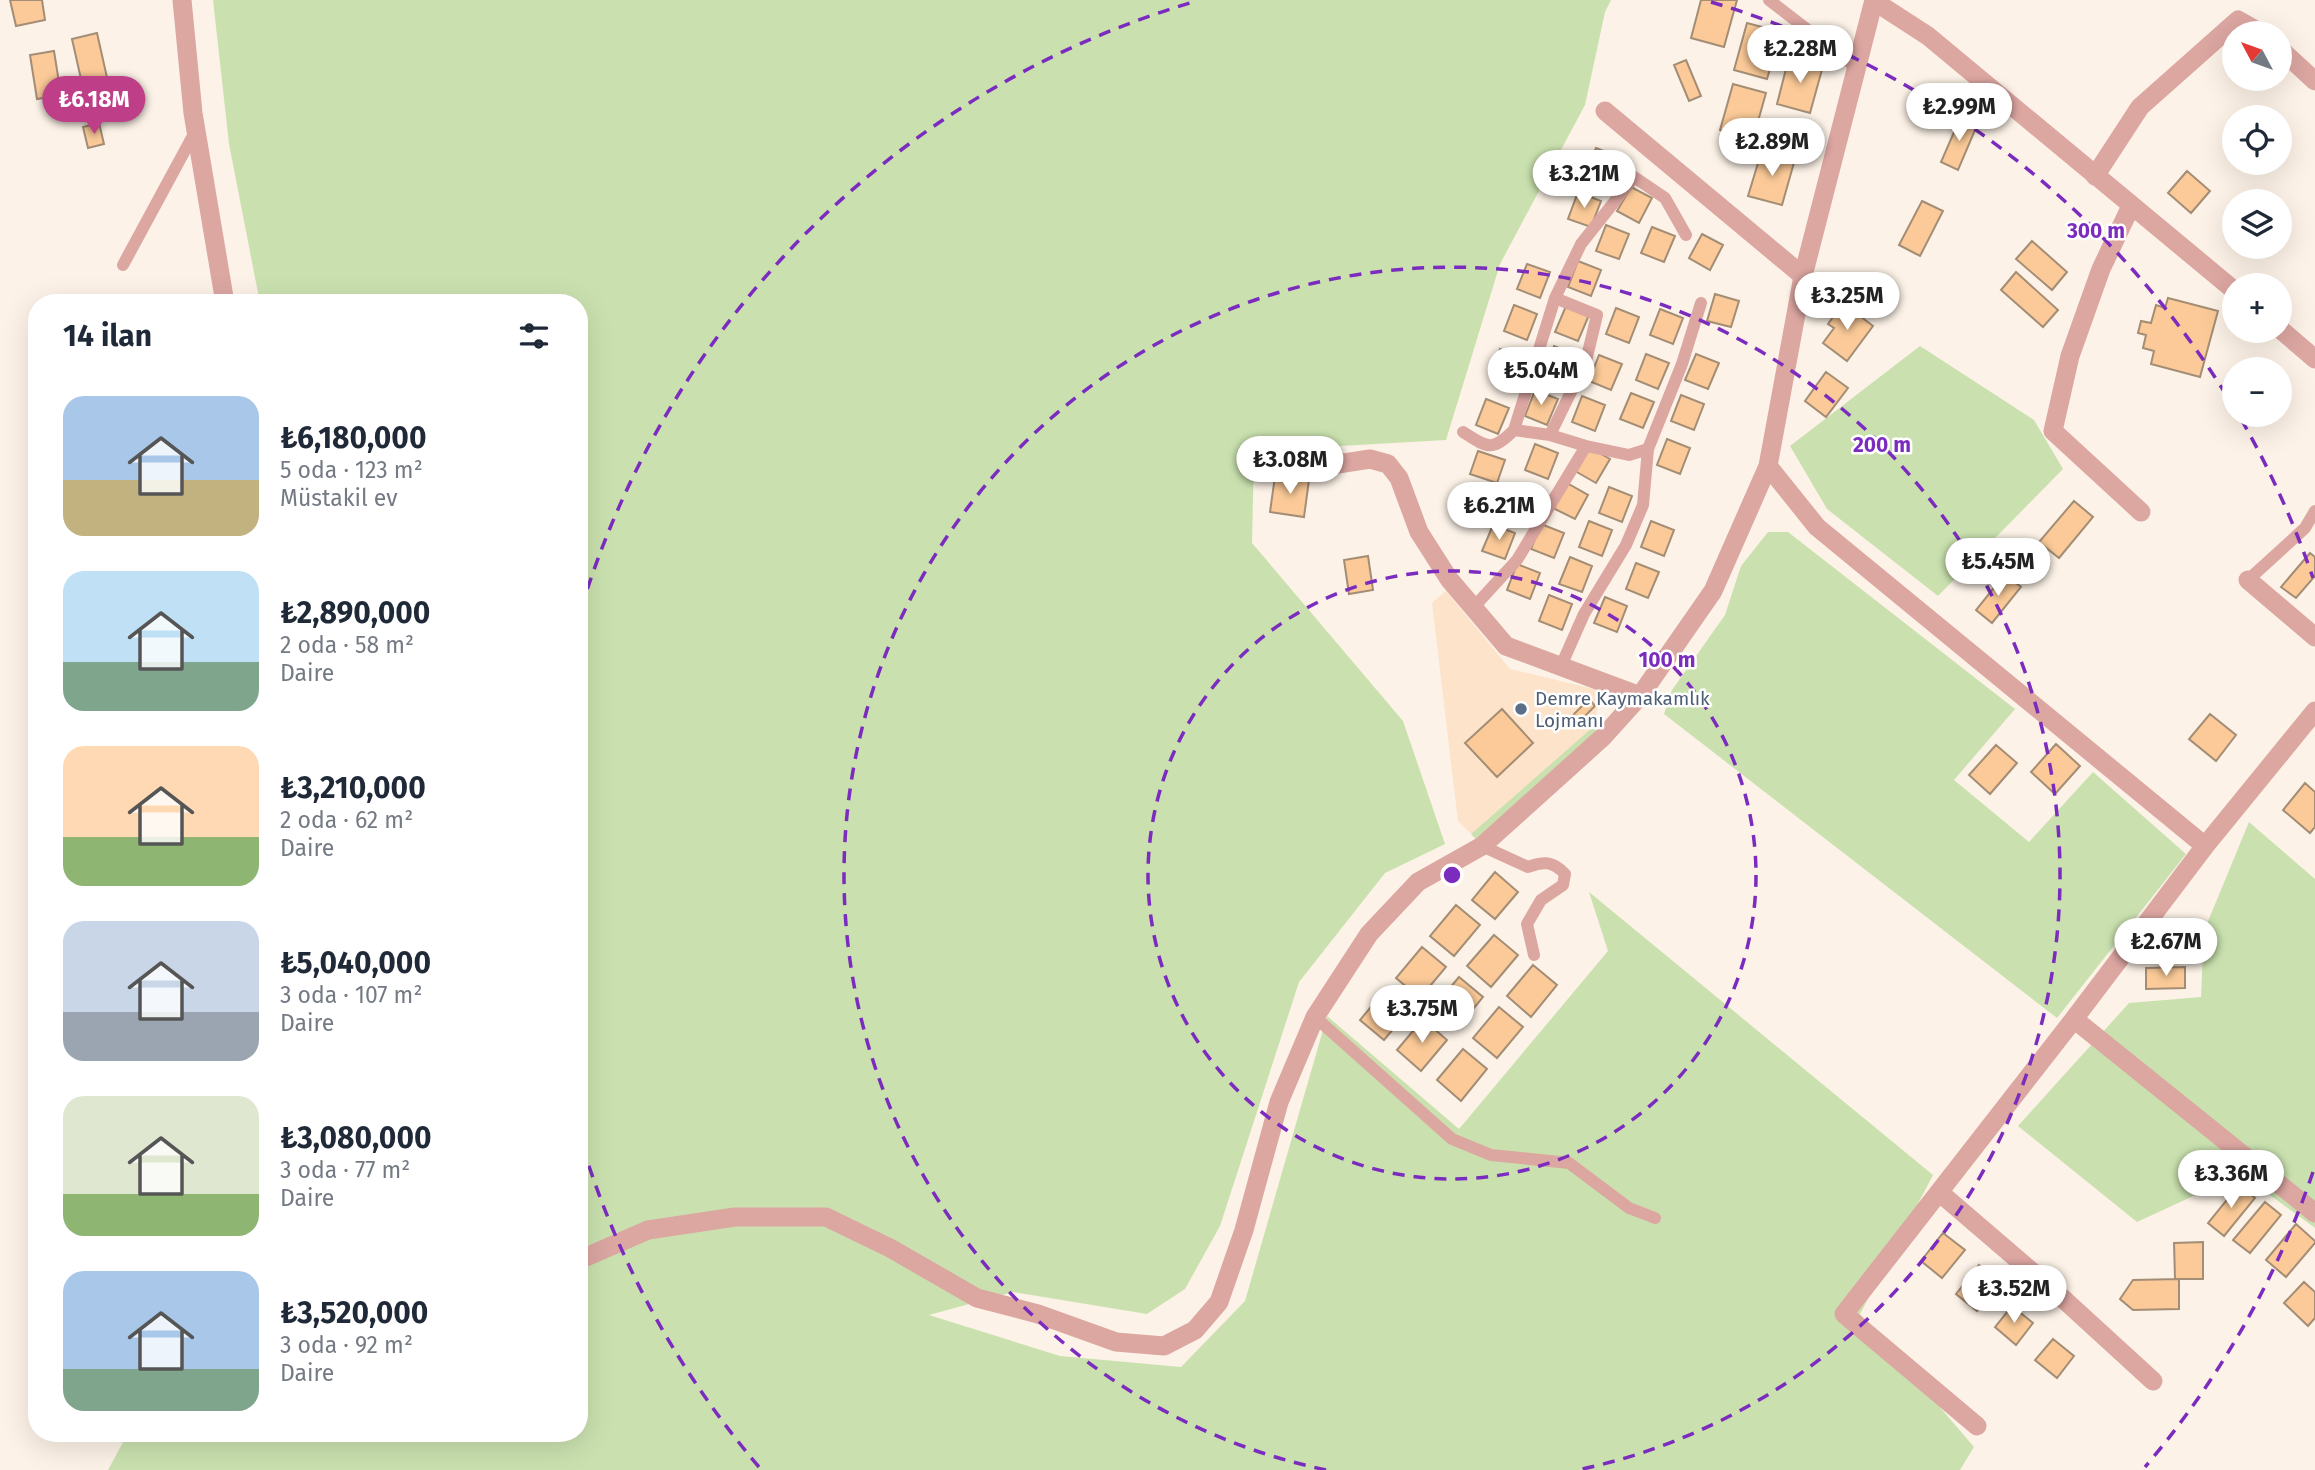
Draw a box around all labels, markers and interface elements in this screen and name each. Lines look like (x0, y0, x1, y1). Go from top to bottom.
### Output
north arrow (2222, 21, 2292, 91)
map controls (2222, 21, 2292, 427)
pin: ₺2.28M (1743, 25, 1857, 85)
text: ₺2.28M (1763, 34, 1837, 62)
pin: ₺6.18M (37, 76, 151, 136)
pin: ₺2.99M (1902, 83, 2016, 143)
text: ₺6.18M (58, 85, 130, 113)
text: ₺2.99M (1922, 92, 1996, 120)
button: locate (2222, 105, 2292, 175)
pin: ₺2.89M (1715, 118, 1829, 178)
text: ₺2.89M (1735, 127, 1809, 155)
pin: ₺3.21M (1527, 150, 1641, 210)
text: ₺3.21M (1549, 159, 1619, 187)
button: layers (2222, 189, 2292, 259)
text: 300 m (2066, 218, 2125, 244)
pin: ₺3.25M (1790, 272, 1904, 332)
button: + (2222, 273, 2292, 343)
text: ₺3.25M (1811, 281, 1883, 309)
icon: filters (515, 317, 553, 355)
text: 14 ilan (63, 318, 152, 354)
pin: ₺5.04M (1484, 348, 1598, 407)
text: ₺5.04M (1504, 356, 1578, 384)
button: − (2222, 357, 2292, 427)
text: ₺6,180,000 (280, 420, 426, 456)
icon: home (119, 424, 203, 508)
text: 200 m (1853, 432, 1911, 458)
pin: ₺3.08M (1233, 436, 1347, 496)
text: ₺3.08M (1252, 445, 1328, 473)
text: 5 oda · 123 m² (280, 456, 423, 484)
pin: ₺6.21M (1442, 482, 1556, 542)
text: Müstakil ev (280, 484, 398, 512)
text: ₺6.21M (1463, 491, 1535, 519)
pin: ₺5.45M (1941, 538, 2055, 598)
text: ₺5.45M (1961, 547, 2035, 575)
text: ₺2,890,000 (280, 595, 430, 631)
icon: home (119, 599, 203, 683)
text: 2 oda · 58 m² (280, 631, 414, 659)
text: 100 m (1638, 647, 1696, 673)
text: Daire (280, 659, 334, 687)
place label: Demre Kaymakamlık Lojmanı (1535, 687, 1710, 732)
marker: Demre Kaymakamlık Lojmanı (1513, 701, 1529, 717)
text: ₺3,210,000 (280, 770, 426, 806)
icon: home (119, 774, 203, 858)
text: 2 oda · 62 m² (280, 806, 413, 834)
text: Daire (280, 834, 334, 862)
centre of rings (1440, 863, 1464, 887)
pin: ₺2.67M (2109, 918, 2223, 978)
text: ₺2.67M (2130, 927, 2202, 955)
text: ₺5,040,000 (280, 945, 431, 981)
icon: home (119, 949, 203, 1033)
text: 3 oda · 107 m² (280, 981, 422, 1009)
pin: ₺3.75M (1365, 986, 1479, 1045)
text: ₺3.75M (1386, 994, 1458, 1022)
text: Daire (280, 1009, 334, 1037)
text: ₺3,080,000 (280, 1120, 432, 1156)
icon: home (119, 1124, 203, 1208)
pin: ₺3.36M (2174, 1150, 2288, 1210)
text: 3 oda · 77 m² (280, 1156, 410, 1184)
text: ₺3.36M (2194, 1159, 2268, 1187)
text: Daire (280, 1184, 334, 1212)
pin: ₺3.52M (1957, 1266, 2071, 1325)
text: ₺3.52M (1978, 1274, 2050, 1302)
text: ₺3,520,000 (280, 1295, 428, 1331)
icon: home (119, 1299, 203, 1383)
text: 3 oda · 92 m² (280, 1331, 413, 1359)
text: Daire (280, 1359, 334, 1387)

